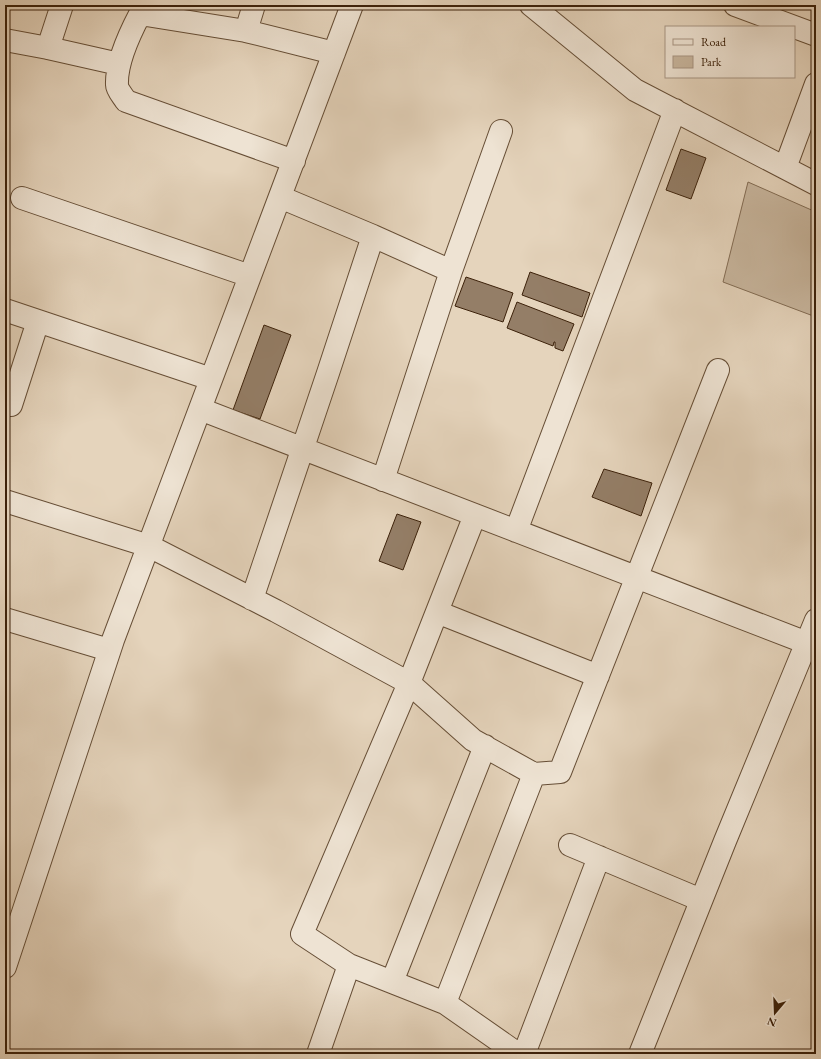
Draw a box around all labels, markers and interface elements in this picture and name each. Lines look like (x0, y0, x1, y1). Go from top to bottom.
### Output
legend (665, 26, 795, 78)
text: Road (701, 34, 727, 50)
text: Park (701, 54, 722, 70)
north arrow (755, 993, 795, 1033)
text: N (765, 1014, 778, 1031)

